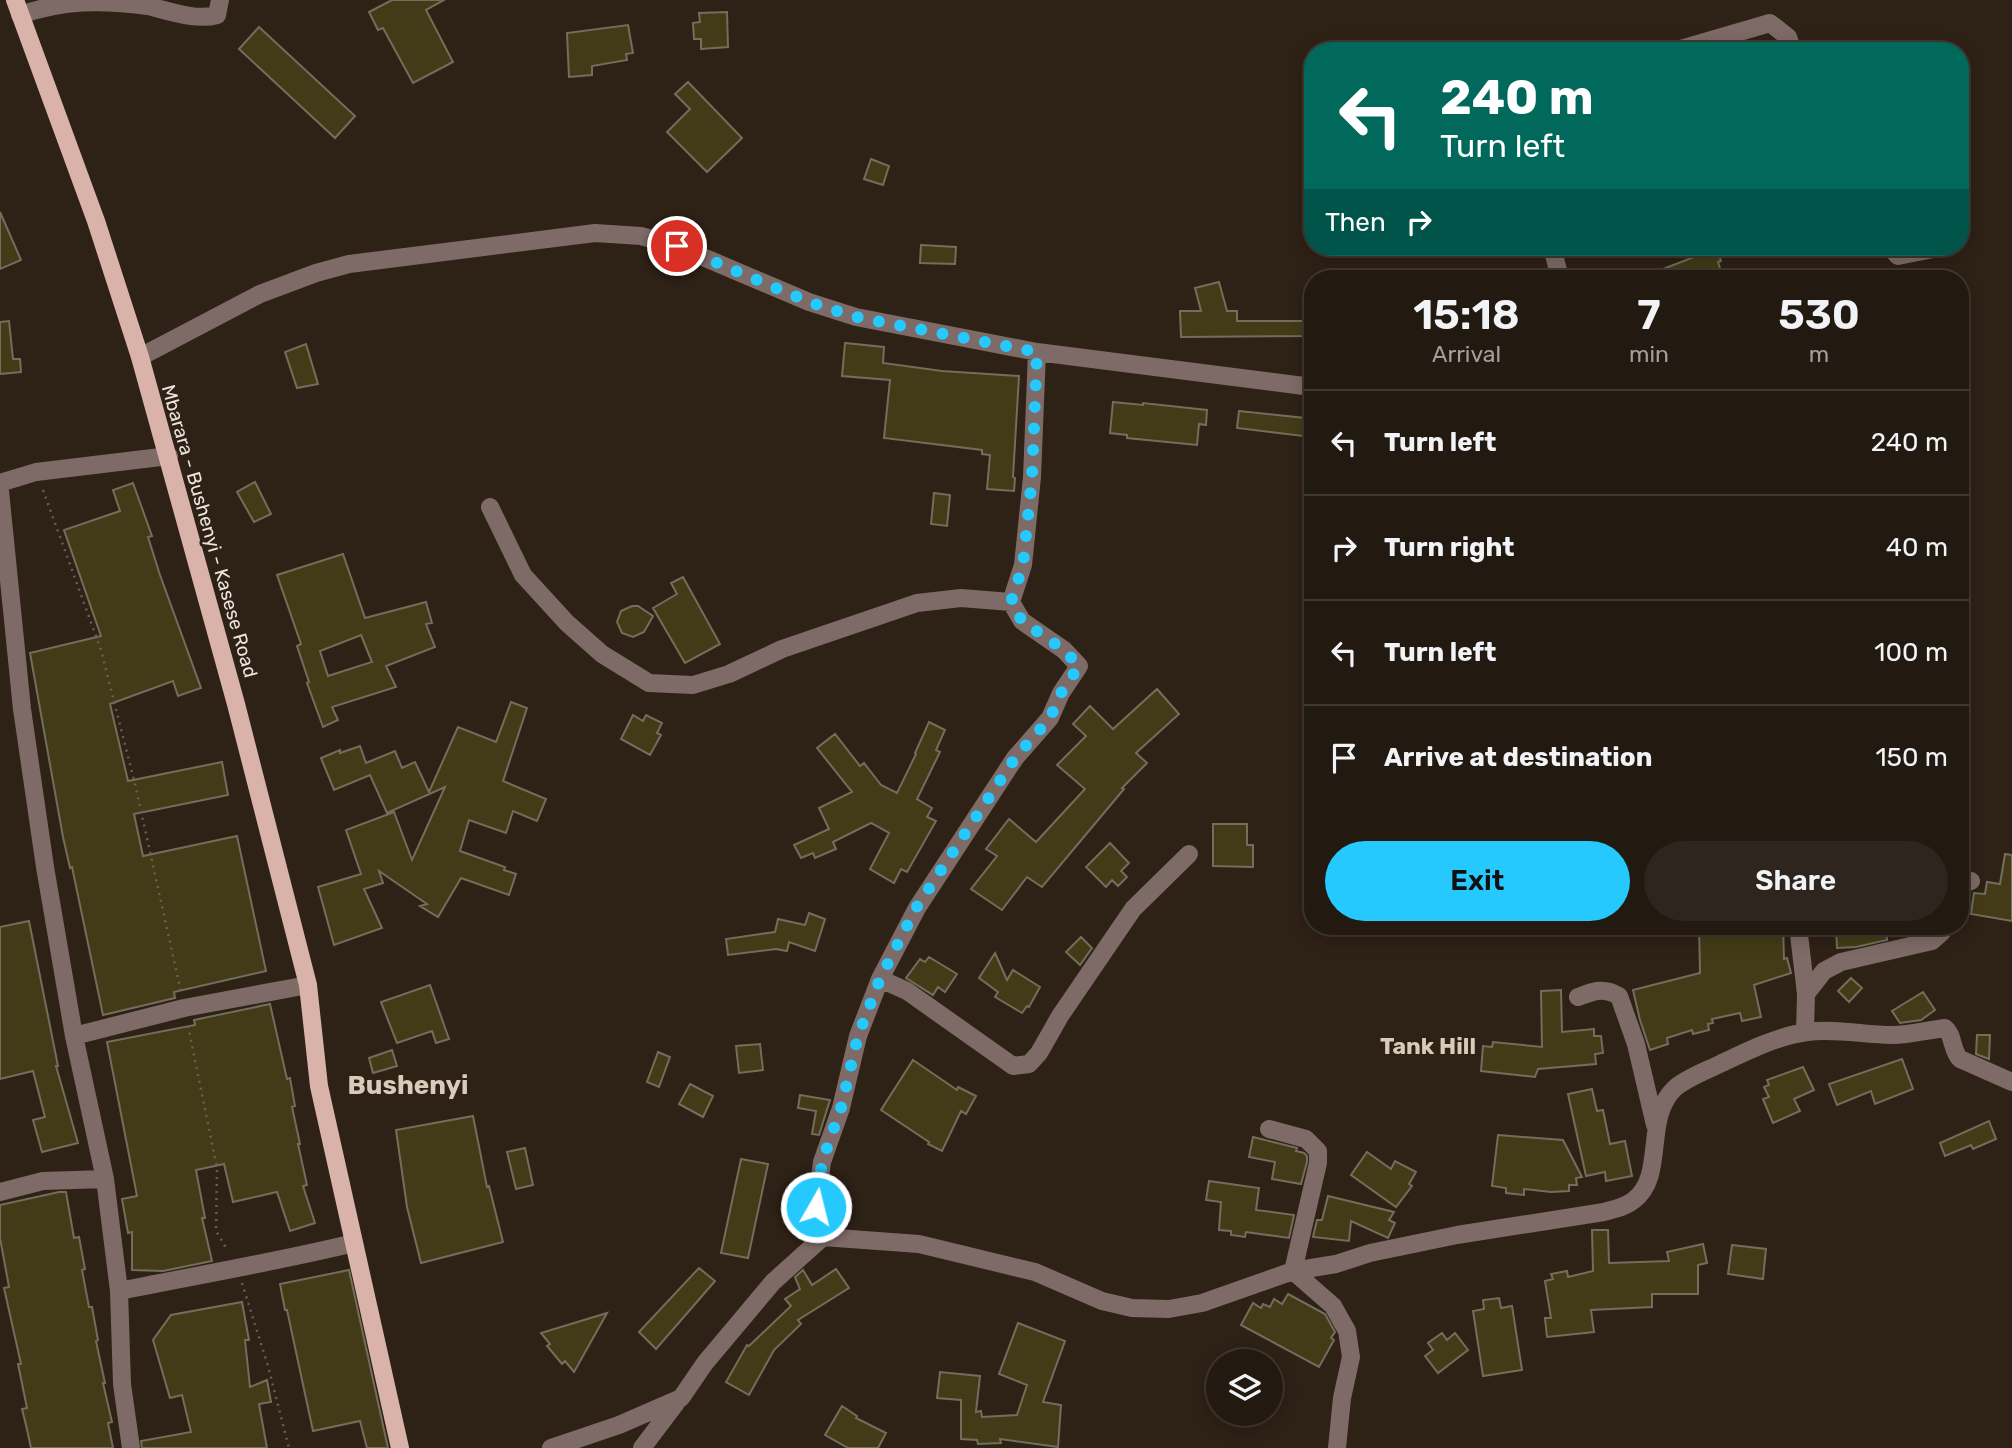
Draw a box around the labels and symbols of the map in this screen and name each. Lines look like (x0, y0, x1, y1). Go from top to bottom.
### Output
pin (647, 216, 707, 276)
street label: Mbarara - Bushenyi - Kasese Road (157, 382, 262, 680)
district label: Tank Hill (1380, 1032, 1476, 1060)
district label: Bushenyi (348, 1070, 468, 1101)
position arrow (779, 1170, 853, 1244)

